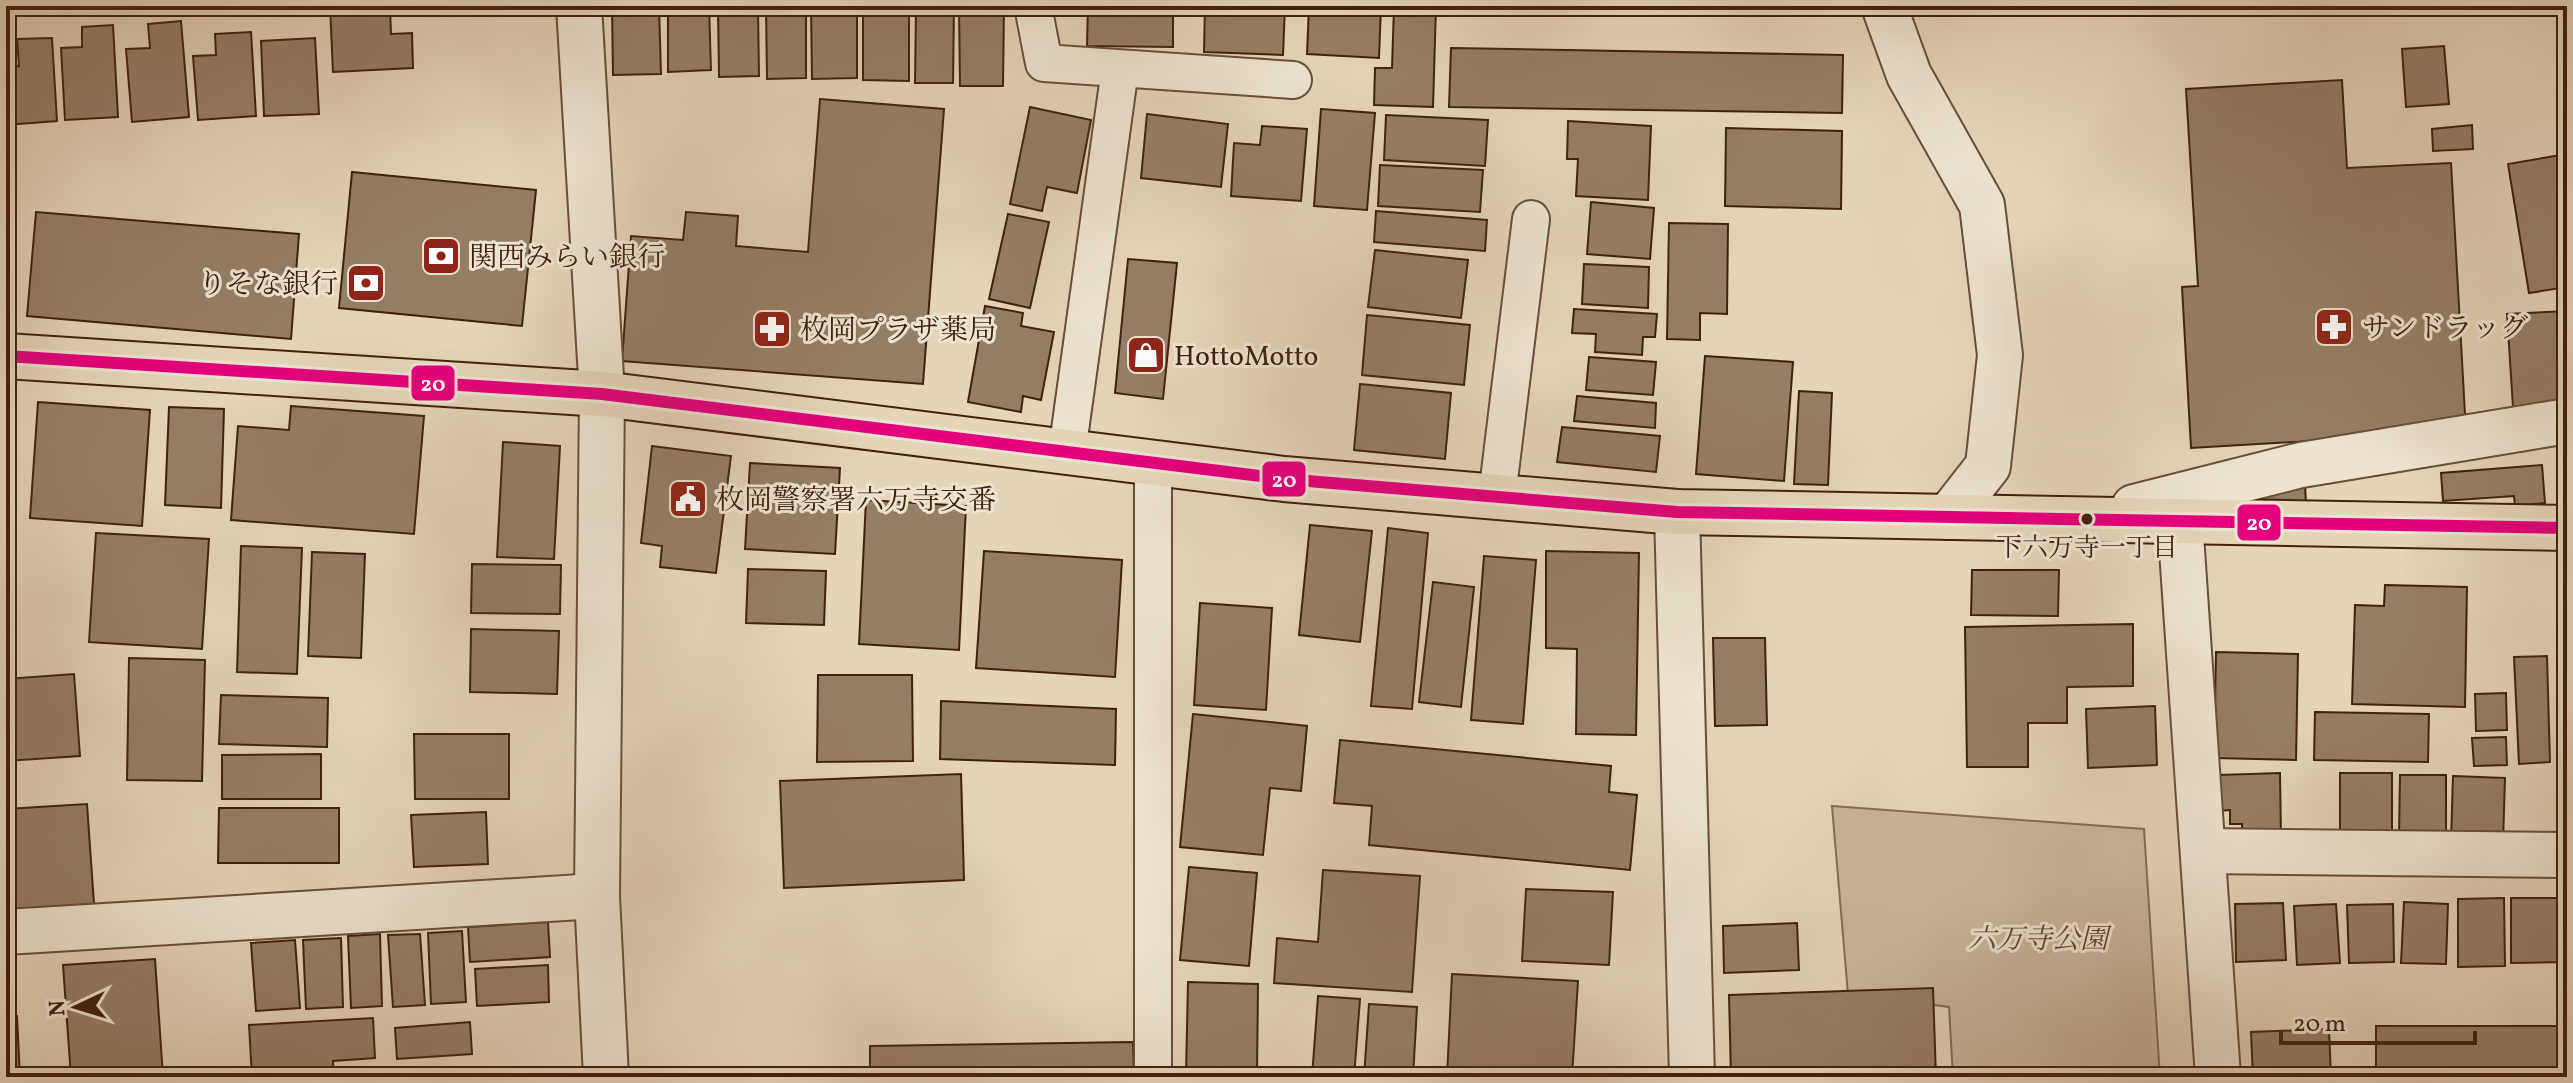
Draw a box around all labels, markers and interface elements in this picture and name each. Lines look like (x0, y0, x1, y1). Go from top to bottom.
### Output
bank icon: 関西みらい銀行 (420, 235, 462, 277)
place label: 関西みらい銀行 (469, 239, 665, 278)
bank icon: りそな銀行 (345, 262, 387, 304)
place label: りそな銀行 (198, 266, 338, 305)
pharmacy icon: サンドラッグ (2313, 306, 2355, 348)
pharmacy icon: 枚岡プラザ薬局 (751, 308, 793, 350)
place label: サンドラッグ (2362, 310, 2528, 349)
place label: 枚岡プラザ薬局 (800, 312, 996, 351)
shop icon: HottoMotto (1125, 334, 1167, 376)
place label: HottoMotto (1174, 338, 1318, 377)
line badge: 20 (410, 364, 456, 402)
text: 20 (421, 370, 445, 401)
line badge: 20 (1261, 460, 1307, 498)
text: 20 (1272, 466, 1296, 497)
public building icon: 枚岡警察署六万寺交番 (667, 478, 709, 520)
place label: 枚岡警察署六万寺交番 (716, 482, 996, 521)
line badge: 20 (2236, 503, 2282, 542)
text: 20 (2247, 509, 2271, 540)
marker: 下六万寺一丁目 (2079, 511, 2095, 527)
place label: 下六万寺一丁目 (1996, 531, 2178, 567)
park label: 六万寺公園 (1968, 921, 2112, 960)
north arrow (36, 967, 116, 1047)
scale bar (2281, 995, 2475, 1045)
text: N (43, 999, 75, 1017)
text: 20 m (2293, 1008, 2346, 1042)

